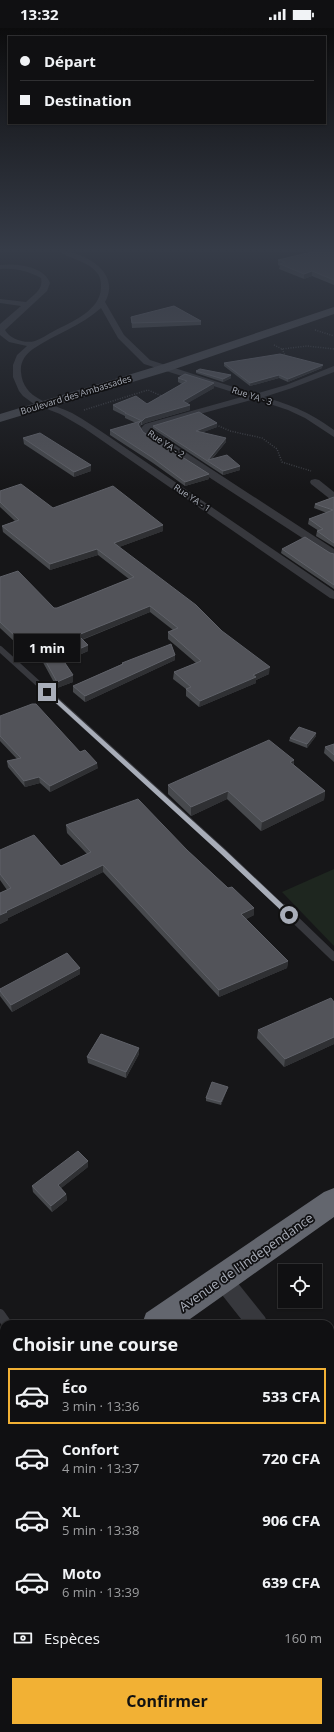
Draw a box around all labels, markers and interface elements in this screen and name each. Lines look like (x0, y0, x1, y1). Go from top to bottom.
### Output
text: 13:32 (20, 4, 59, 24)
text: Départ (44, 51, 96, 71)
text: Destination (44, 90, 132, 110)
street label: Boulevard des Ambassades (19, 371, 133, 418)
street label: Rue YA - 3 (230, 383, 274, 408)
street label: Rue YA - 2 (145, 426, 187, 461)
street label: Rue YA - 1 (171, 480, 213, 515)
callout: 1 min (14, 634, 80, 662)
text: 1 min (29, 639, 65, 657)
route end (38, 683, 56, 701)
route start (280, 906, 298, 924)
street label: Avenue de l'Independance (175, 1209, 317, 1315)
map controls (278, 1264, 322, 1308)
button: locate (278, 1264, 322, 1308)
text: Choisir une course (12, 1332, 178, 1356)
text: Éco (62, 1377, 87, 1397)
icon: car (14, 1378, 50, 1414)
text: 533 CFA (262, 1386, 320, 1406)
text: 3 min · 13:36 (62, 1397, 139, 1415)
text: Confort (62, 1439, 119, 1459)
icon: car (14, 1440, 50, 1476)
text: 720 CFA (262, 1448, 320, 1468)
text: 4 min · 13:37 (62, 1459, 139, 1477)
text: XL (62, 1501, 80, 1521)
icon: car (14, 1502, 50, 1538)
text: 906 CFA (262, 1510, 320, 1530)
text: 5 min · 13:38 (62, 1521, 139, 1539)
text: Moto (62, 1563, 101, 1583)
icon: car (14, 1564, 50, 1600)
text: 639 CFA (262, 1572, 320, 1592)
text: 6 min · 13:39 (62, 1583, 139, 1601)
icon: cash (12, 1627, 34, 1649)
text: Espèces (44, 1628, 100, 1648)
text: 160 m (284, 1629, 322, 1647)
button: Confirmer (12, 1678, 322, 1724)

